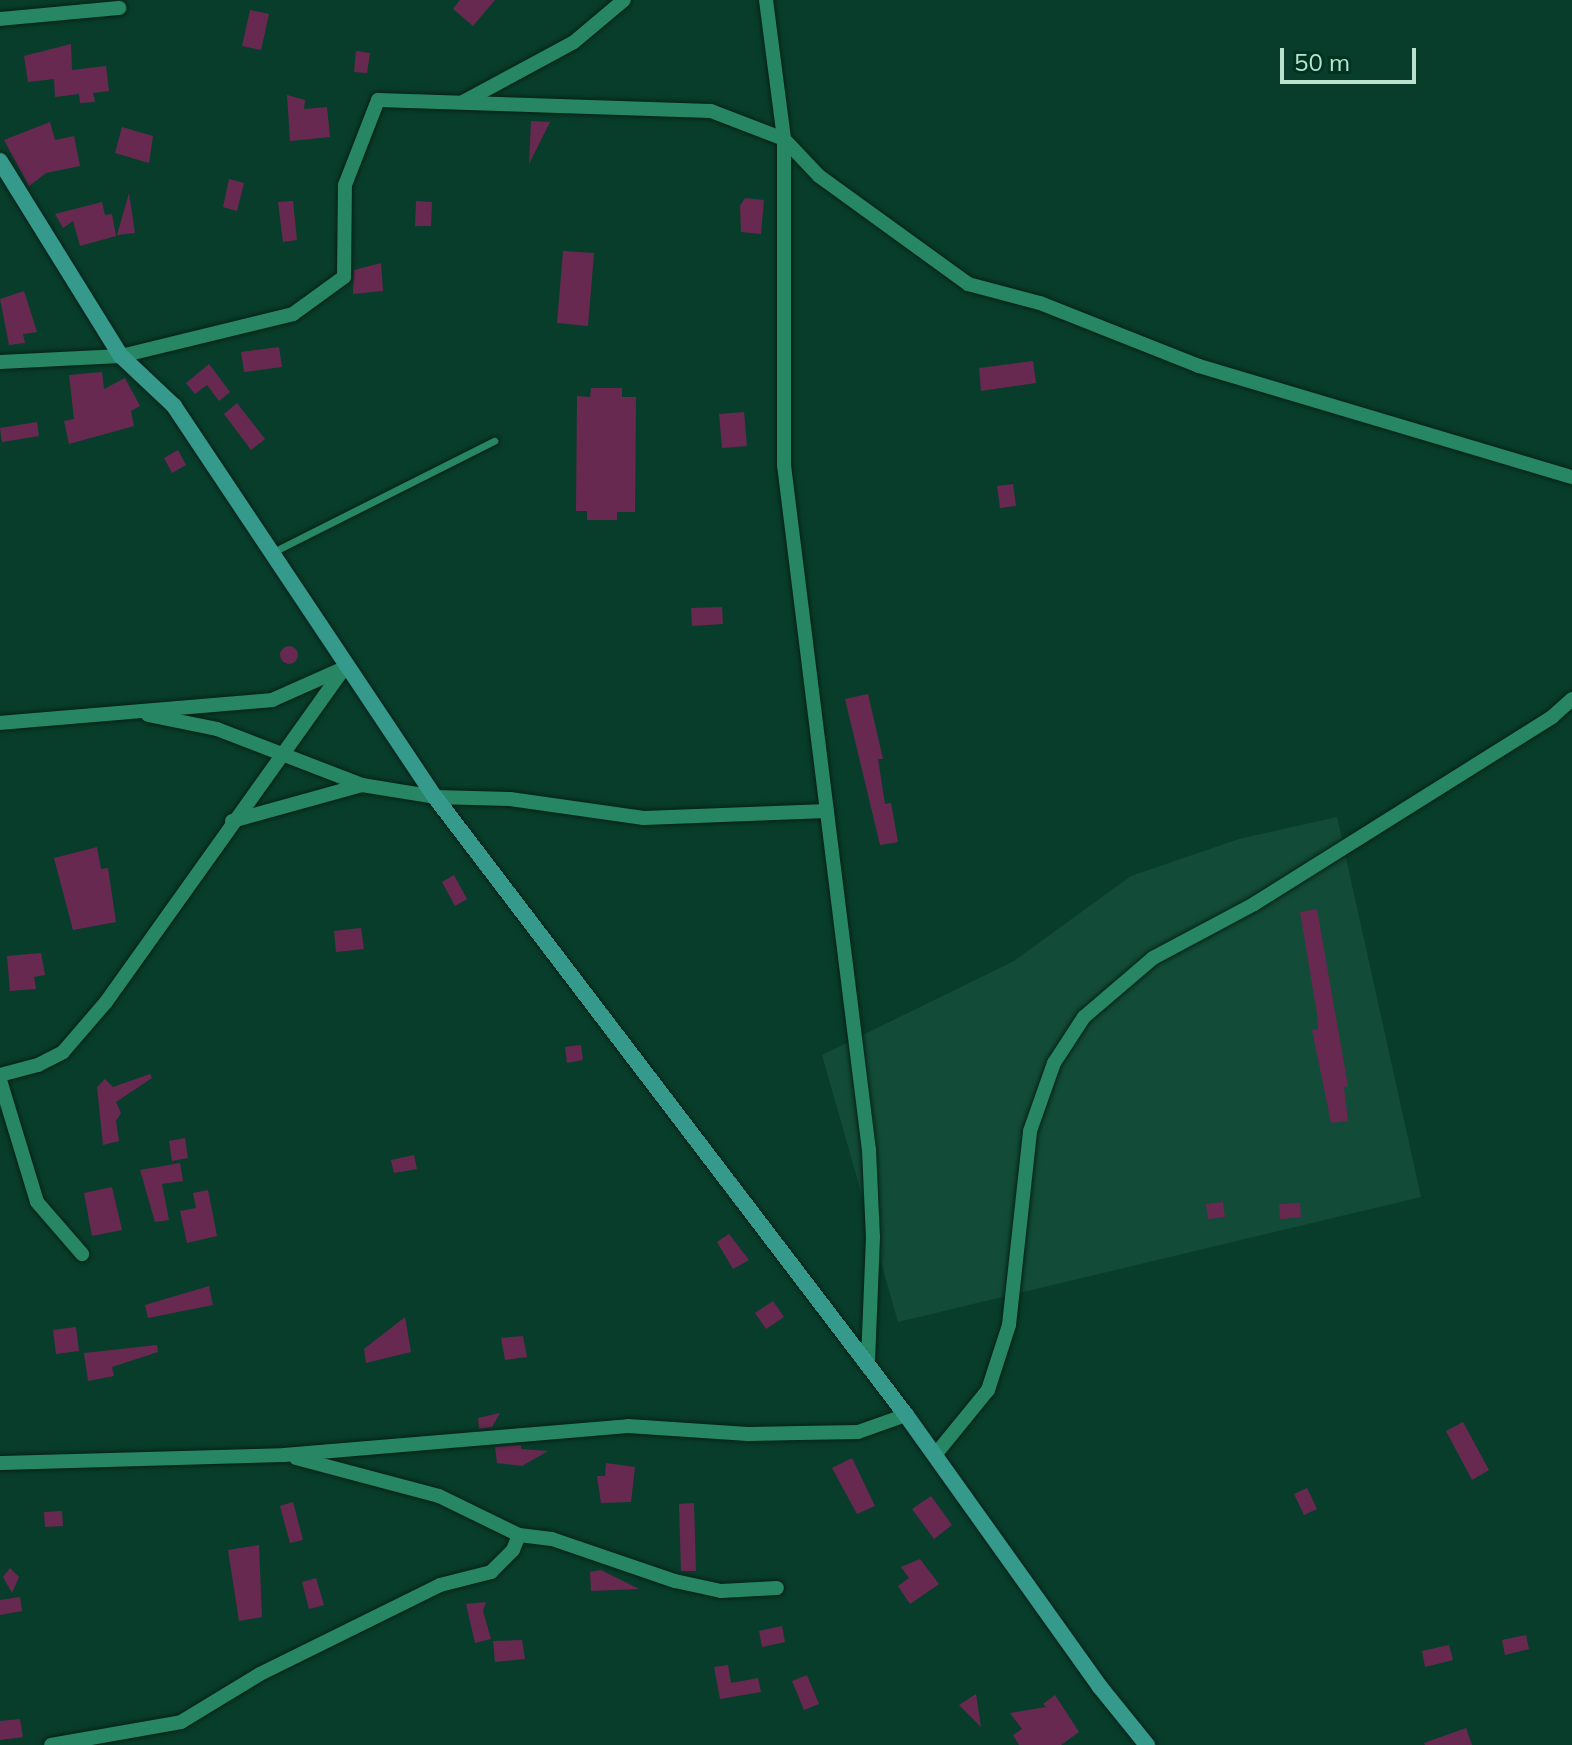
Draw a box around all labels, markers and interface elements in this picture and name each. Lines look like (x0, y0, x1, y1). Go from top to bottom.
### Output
scale bar (1284, 32, 1420, 82)
text: 50 m (1294, 47, 1350, 77)

